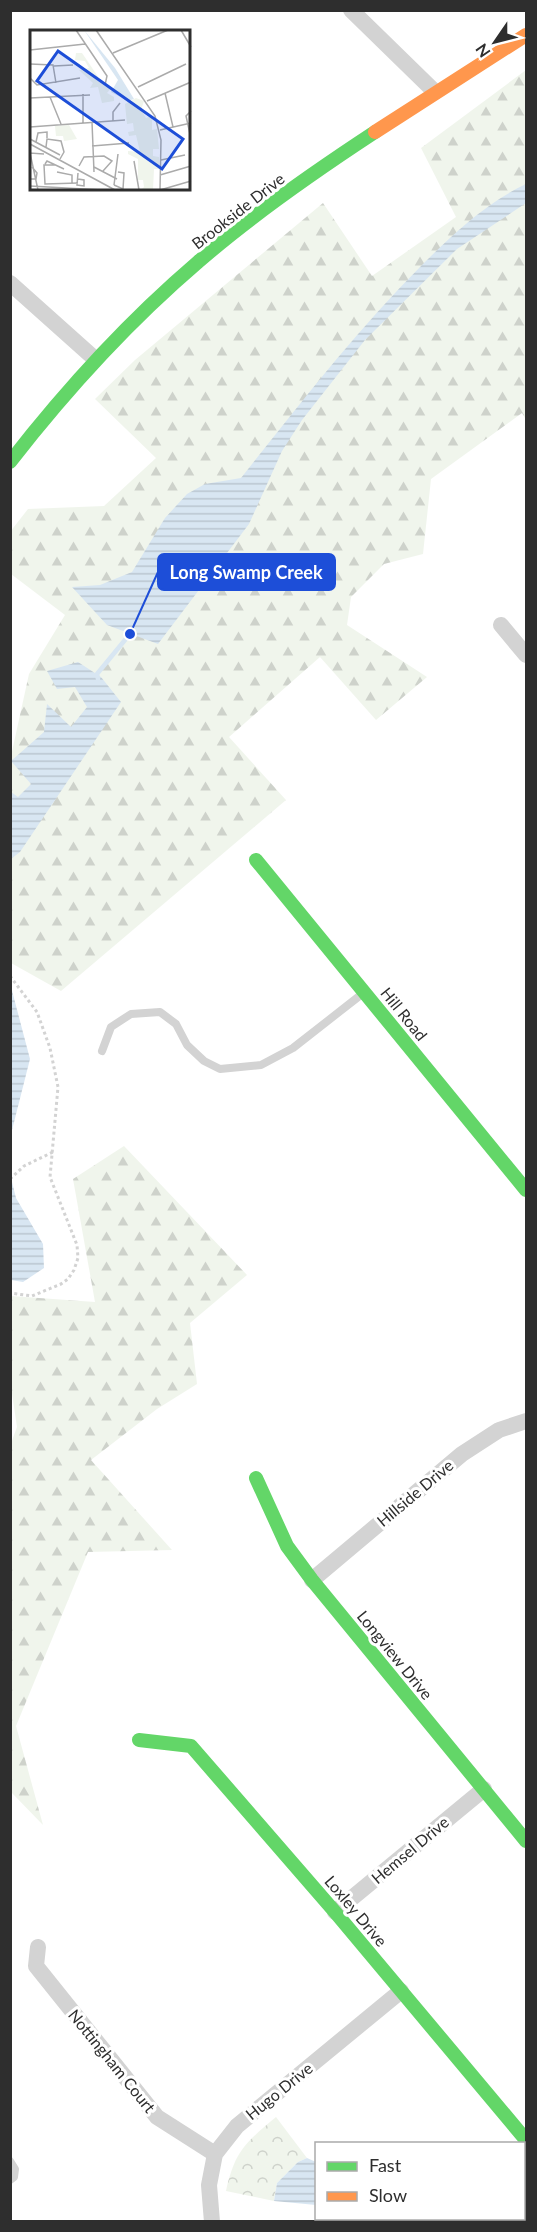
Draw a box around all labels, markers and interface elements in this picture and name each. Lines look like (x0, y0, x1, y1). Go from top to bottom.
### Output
north arrow (465, 12, 525, 72)
inset map (30, 30, 190, 190)
text: N (471, 40, 494, 61)
street label: Brookside Drive (188, 169, 288, 253)
callout: Long Swamp Creek (158, 554, 335, 590)
text: Long Swamp Creek (169, 561, 323, 583)
street label: Hill Road (377, 983, 432, 1044)
street label: Hillside Drive (373, 1455, 457, 1530)
street label: Longview Drive (354, 1606, 437, 1703)
street label: Hemsel Drive (367, 1812, 452, 1887)
street label: Loxley Drive (321, 1871, 391, 1950)
street label: Nottingham Court (65, 2005, 160, 2116)
street label: Hugo Drive (241, 2058, 316, 2123)
legend (315, 2142, 525, 2220)
text: Fast (369, 2154, 402, 2176)
text: Slow (369, 2184, 407, 2206)

